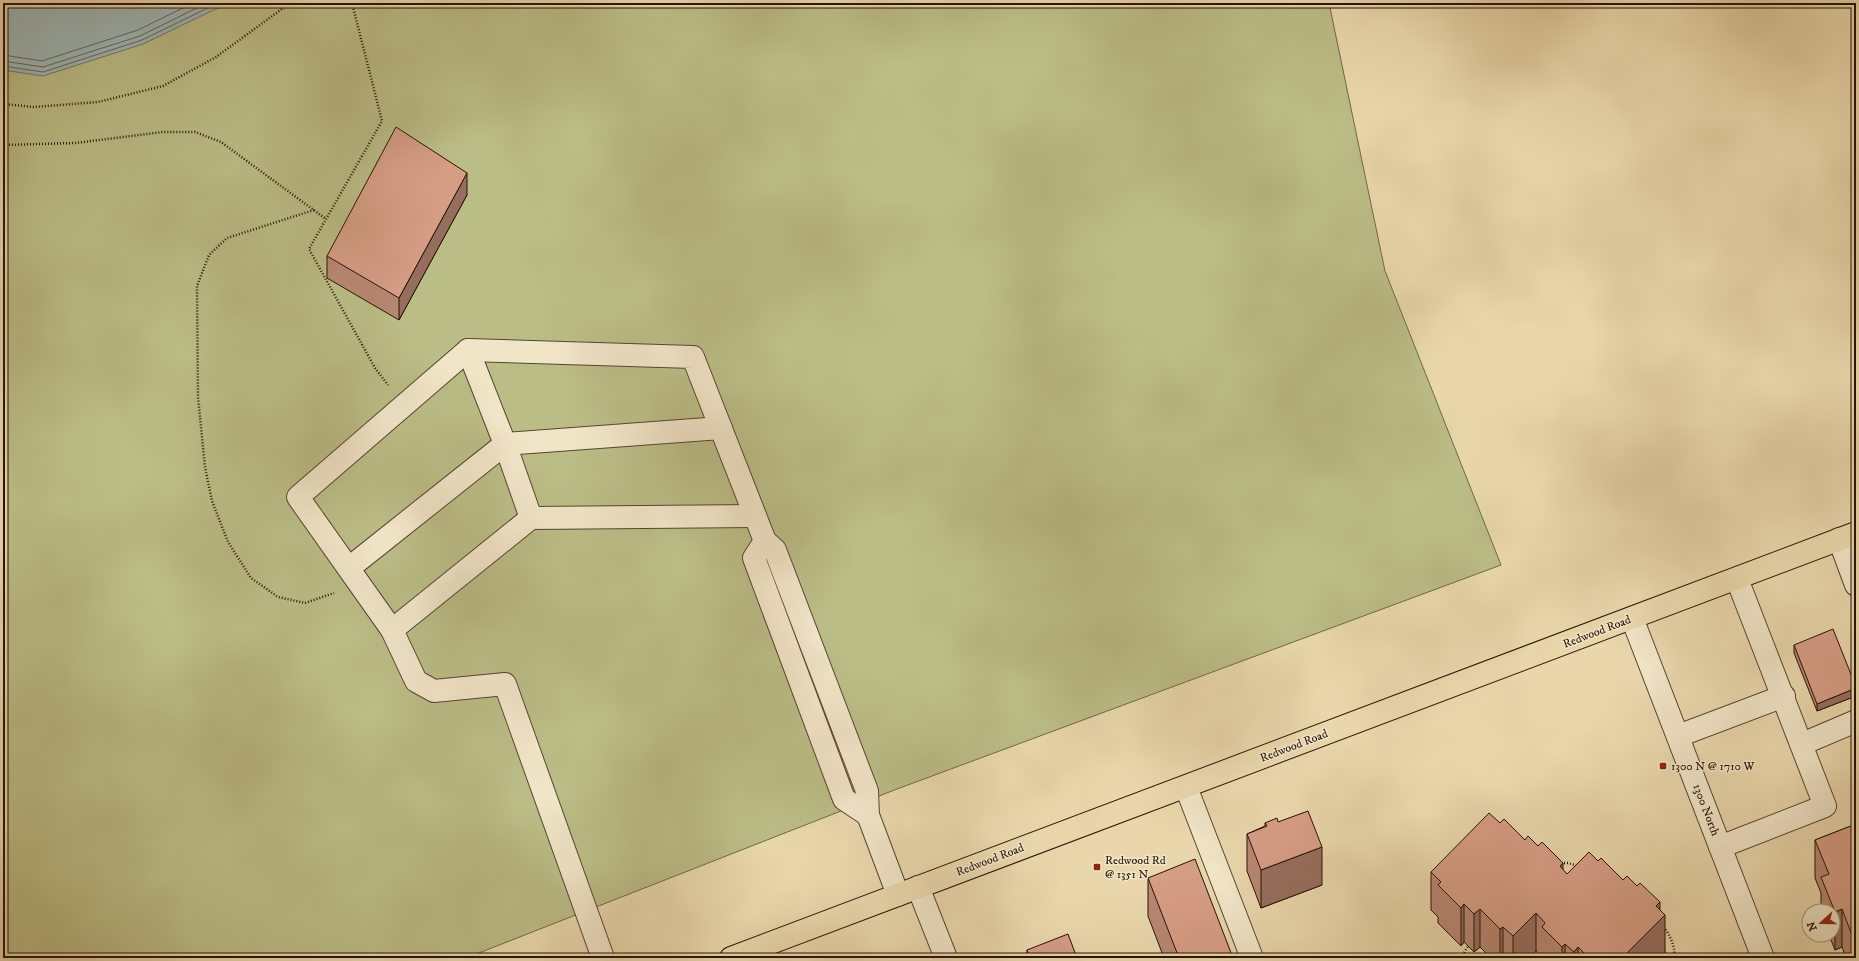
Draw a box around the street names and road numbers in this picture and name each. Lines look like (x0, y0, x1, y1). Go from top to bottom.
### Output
street label: Redwood Road (1561, 612, 1633, 652)
street label: Redwood Road (1258, 726, 1330, 766)
street label: 1300 North (1689, 782, 1723, 839)
street label: Redwood Road (954, 840, 1026, 880)

